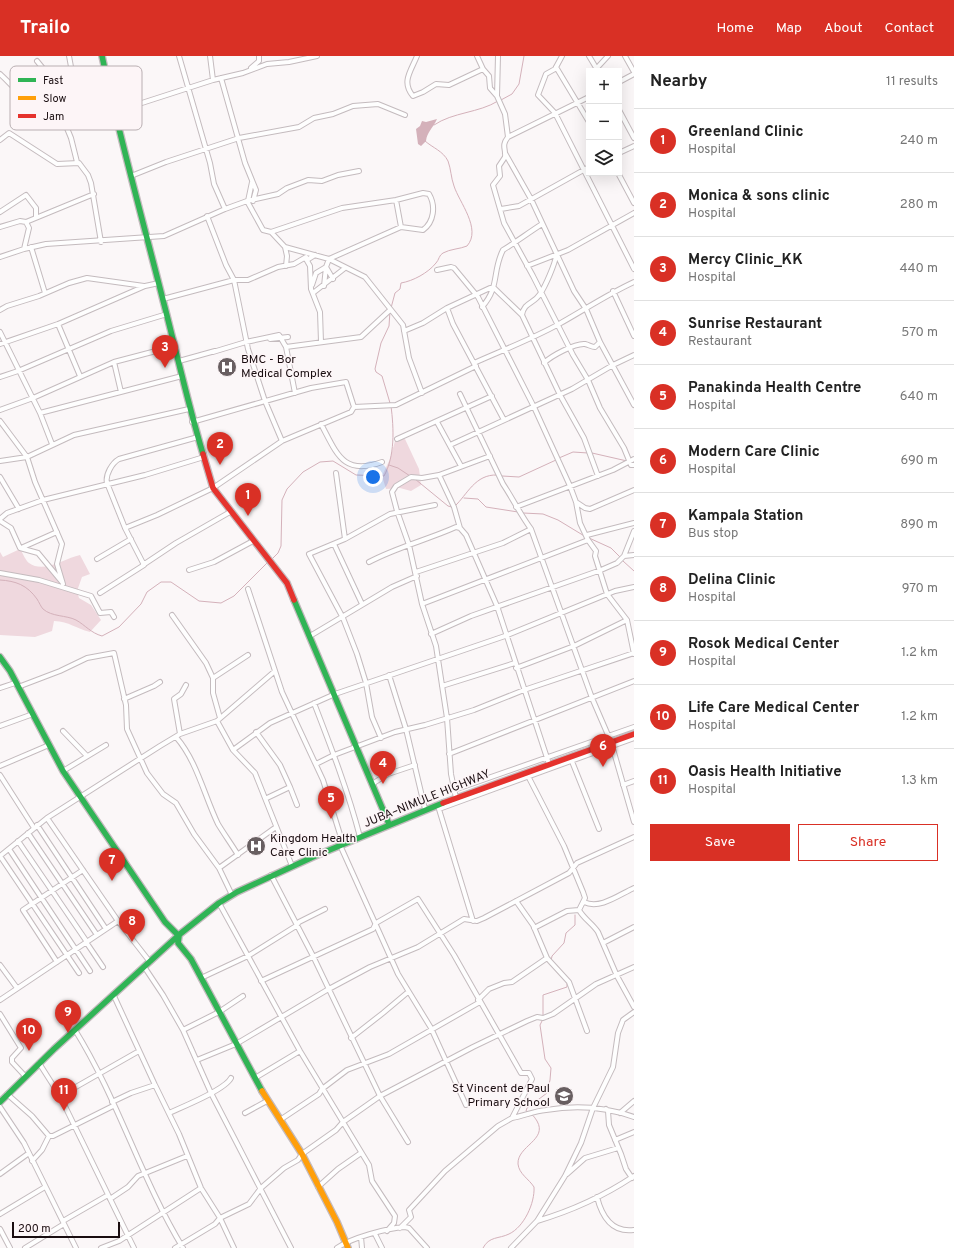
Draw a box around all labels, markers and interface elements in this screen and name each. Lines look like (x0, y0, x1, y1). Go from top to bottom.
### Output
text: Trailo (20, 16, 70, 40)
text: Home (717, 20, 754, 37)
text: Map (776, 20, 802, 37)
text: About (824, 20, 863, 37)
text: Contact (885, 20, 934, 37)
legend (10, 66, 142, 130)
map controls (586, 68, 622, 176)
button: + (586, 68, 622, 104)
text: Nearby (650, 71, 707, 93)
text: Fast (43, 74, 63, 88)
text: 11 results (886, 74, 938, 90)
text: Slow (43, 92, 66, 106)
button: − (586, 104, 622, 140)
text: Jam (43, 110, 64, 124)
text: Greenland Clinic (688, 123, 804, 142)
text: 1 (660, 133, 666, 149)
text: 240 m (900, 133, 938, 149)
button: layers (586, 140, 622, 176)
text: Hospital (688, 142, 736, 158)
text: Monica & sons clinic (688, 187, 830, 206)
text: 2 (659, 197, 667, 213)
text: 280 m (900, 197, 938, 213)
text: Hospital (688, 206, 736, 222)
text: Mercy Clinic_KK (688, 251, 803, 270)
text: 3 (659, 261, 667, 277)
text: 440 m (899, 261, 938, 277)
text: Hospital (688, 270, 736, 286)
text: Sunrise Restaurant (688, 315, 822, 334)
text: 4 (659, 325, 667, 341)
text: 570 m (901, 325, 938, 341)
text: Restaurant (688, 334, 752, 350)
pin: 3 (152, 335, 178, 368)
place label: BMC - Bor Medical Complex (241, 352, 332, 382)
hospital icon: BMC - Bor Medical Complex (216, 356, 238, 378)
text: Panakinda Health Centre (688, 379, 861, 398)
text: 5 (659, 389, 667, 405)
text: 640 m (900, 389, 938, 405)
text: Hospital (688, 398, 736, 414)
pin: 2 (207, 432, 233, 465)
text: Modern Care Clinic (688, 443, 820, 462)
text: 6 (659, 453, 667, 469)
text: 690 m (901, 453, 938, 469)
text: Hospital (688, 462, 736, 478)
your location (363, 467, 383, 487)
pin: 1 (235, 483, 261, 516)
text: Kampala Station (688, 507, 804, 526)
text: 7 (660, 517, 666, 533)
text: 890 m (900, 517, 938, 533)
text: Bus stop (688, 526, 738, 542)
text: Delina Clinic (688, 571, 776, 590)
text: 8 (659, 581, 667, 597)
text: 970 m (902, 581, 938, 597)
text: Hospital (688, 590, 736, 606)
text: Rosok Medical Center (688, 635, 839, 654)
text: 9 (659, 645, 667, 661)
text: 1.2 km (901, 645, 938, 661)
text: Hospital (688, 654, 736, 670)
text: Life Care Medical Center (688, 699, 859, 718)
text: 10 (656, 709, 670, 725)
text: 1.2 km (901, 709, 938, 725)
text: Hospital (688, 718, 736, 734)
pin: 6 (590, 734, 616, 767)
pin: 4 (370, 751, 396, 784)
text: Oasis Health Initiative (688, 763, 842, 782)
street label: JUBA–NIMULE HIGHWAY (361, 766, 493, 832)
text: 11 (658, 773, 668, 789)
text: 1.3 km (901, 773, 938, 789)
text: Hospital (688, 782, 736, 798)
pin: 5 (318, 786, 344, 819)
button: Save (650, 824, 790, 861)
button: Share (798, 824, 938, 861)
place label: Kingdom Health Care Clinic (270, 831, 356, 861)
hospital icon: Kingdom Health Care Clinic (245, 835, 267, 857)
pin: 7 (99, 848, 125, 881)
pin: 8 (119, 909, 145, 942)
pin: 9 (55, 1000, 81, 1033)
pin: 10 (16, 1018, 42, 1051)
pin: 11 (51, 1078, 77, 1111)
place label: St Vincent de Paul Primary School (452, 1081, 550, 1111)
school or university icon: St Vincent de Paul Primary School (553, 1085, 575, 1107)
scale bar (12, 1220, 120, 1239)
text: 200 m (18, 1222, 51, 1236)

